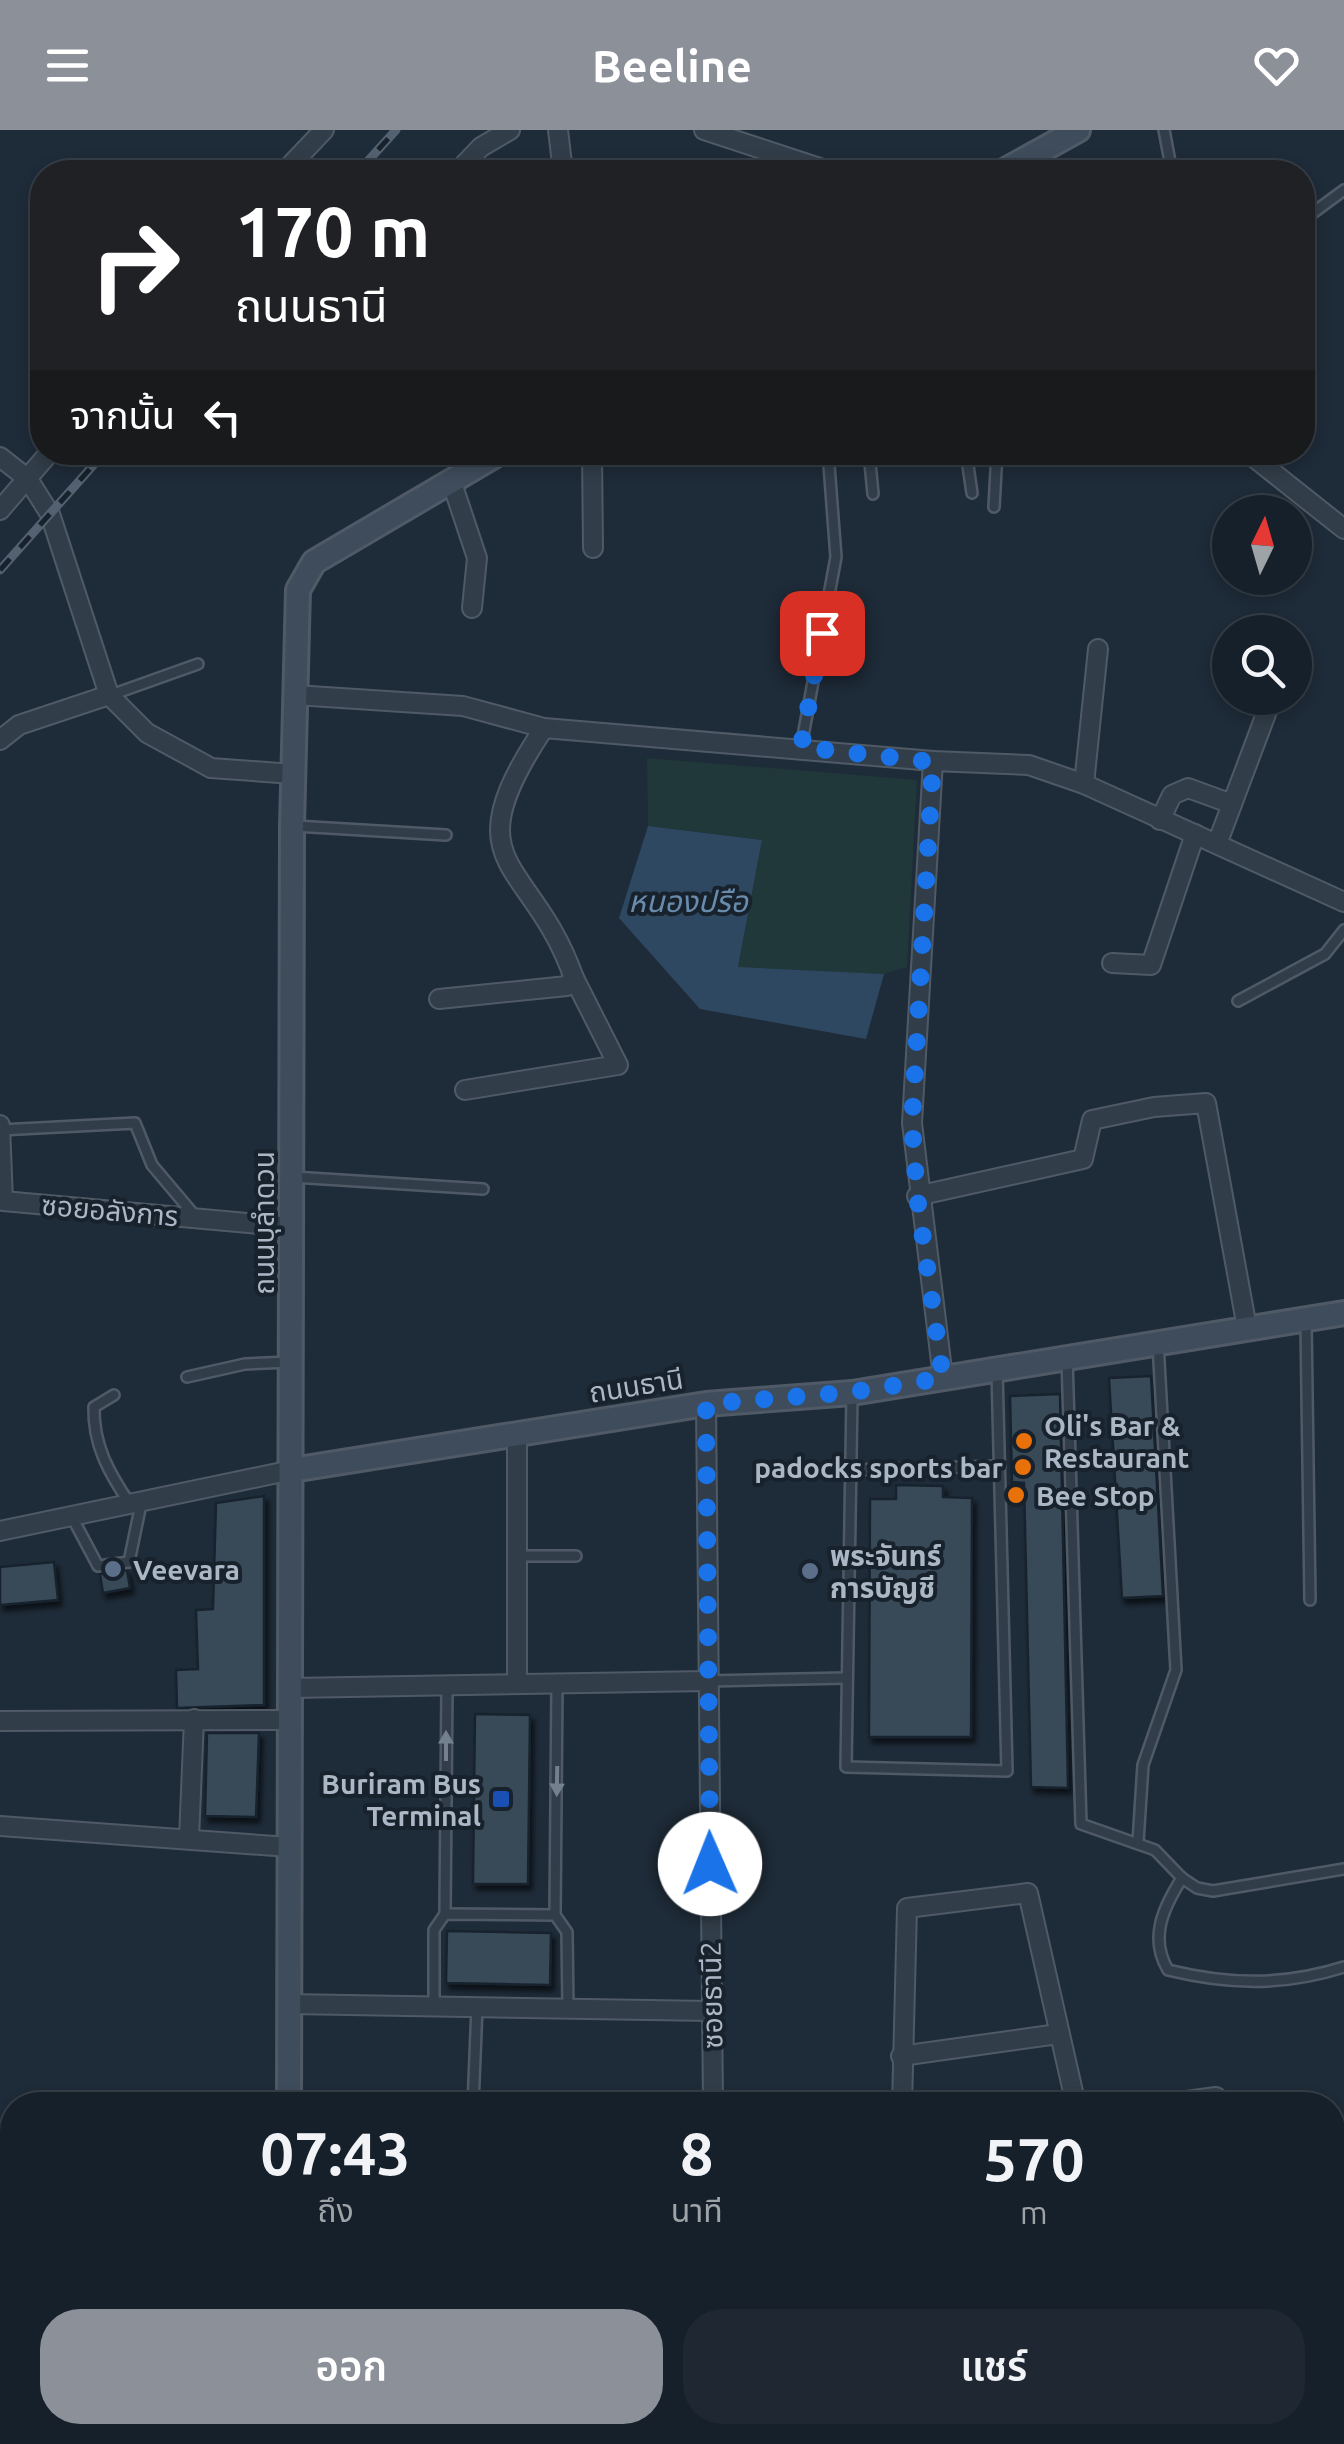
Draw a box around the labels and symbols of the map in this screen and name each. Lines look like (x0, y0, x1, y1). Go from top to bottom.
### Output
north arrow (1212, 495, 1312, 595)
pin (780, 591, 865, 676)
water label: หนองปรือ (628, 884, 749, 918)
street label: ถนนบุลำดวน (248, 1151, 281, 1295)
street label: ซอยอลังการ (40, 1189, 180, 1231)
street label: ถนนธานี (587, 1362, 685, 1408)
place label: Oli's Bar & Restaurant (1044, 1410, 1189, 1473)
marker: Oli's Bar & Restaurant (1013, 1430, 1035, 1452)
place label: padocks sports bar (754, 1452, 1003, 1483)
marker: padocks sports bar (1012, 1456, 1034, 1478)
place label: Bee Stop (1036, 1480, 1155, 1511)
marker: Bee Stop (1005, 1484, 1027, 1506)
place label: พระจันทร์ การบัญชี (830, 1540, 941, 1604)
place label: Veevara (133, 1554, 240, 1585)
marker: Veevara (102, 1558, 124, 1580)
marker: พระจันทร์ การบัญชี (799, 1560, 821, 1582)
one-way arrow (438, 1730, 454, 1762)
one-way arrow (548, 1766, 564, 1798)
place label: Buriram Bus Terminal (321, 1768, 481, 1831)
marker: Buriram Bus Terminal (490, 1788, 512, 1810)
position arrow (658, 1812, 762, 1916)
street label: ซอยธานี2 (695, 1941, 727, 2049)

